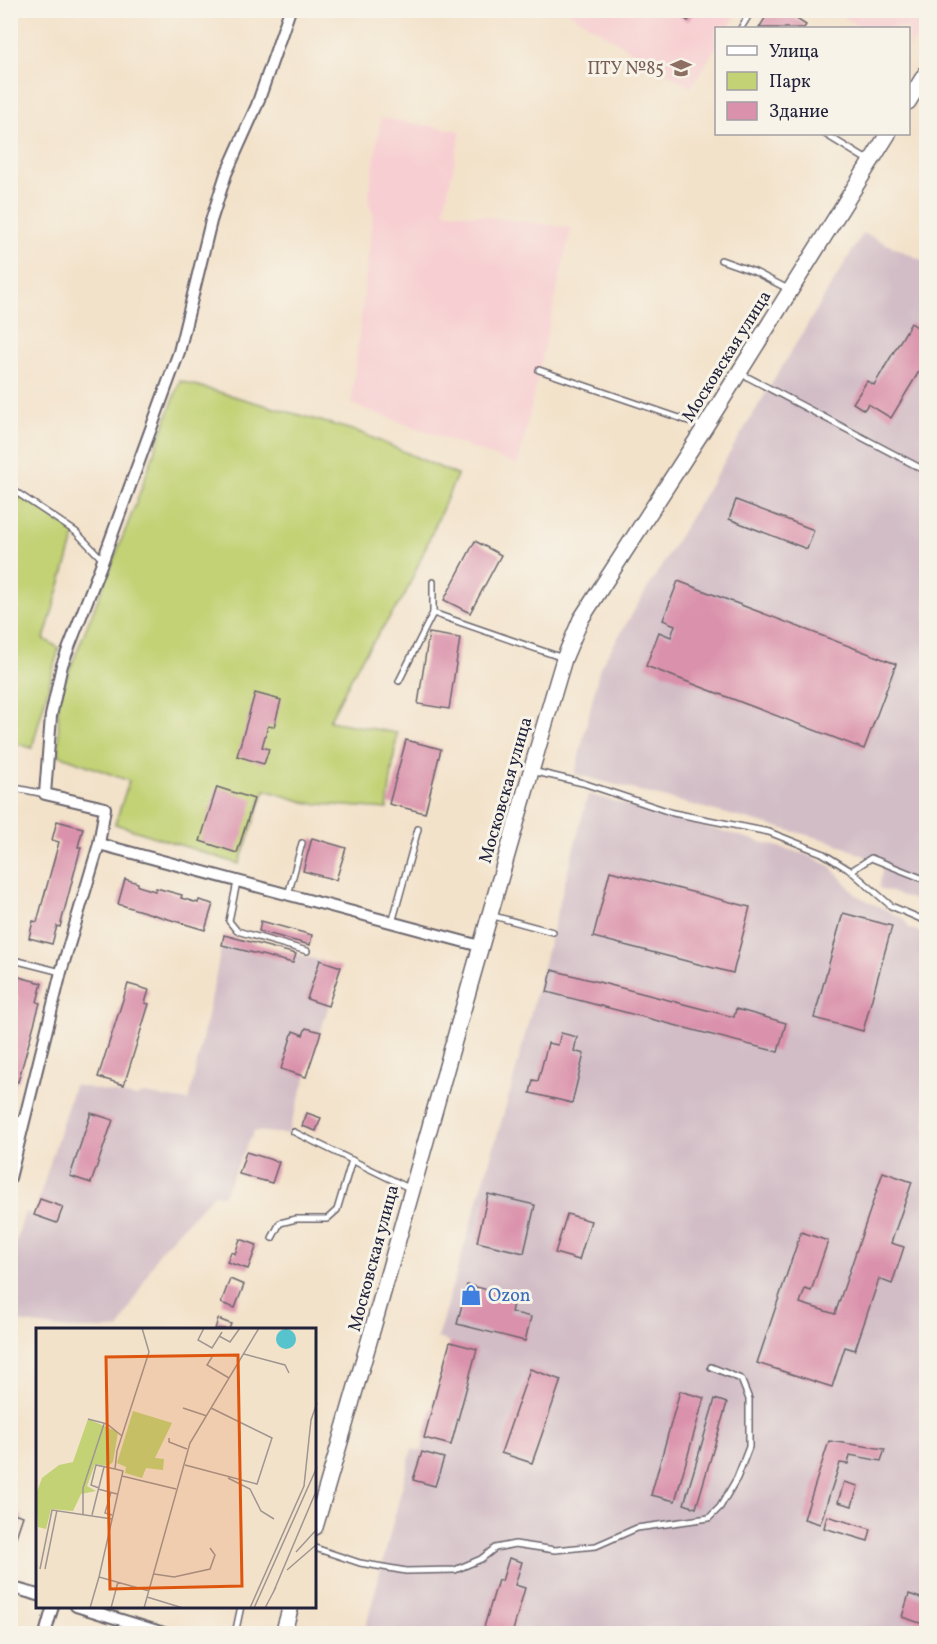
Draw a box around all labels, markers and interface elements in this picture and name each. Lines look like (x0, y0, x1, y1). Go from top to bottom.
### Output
legend (715, 27, 910, 135)
text: Улица (769, 40, 819, 65)
school or university icon: ПТУ №85 (669, 56, 693, 80)
place label: ПТУ №85 (587, 57, 664, 82)
text: Парк (769, 70, 811, 95)
text: Здание (769, 100, 829, 125)
street label: Московская улица (677, 286, 778, 428)
street label: Московская улица (474, 714, 539, 867)
street label: Московская улица (343, 1182, 406, 1335)
shop icon: Ozon (459, 1283, 483, 1307)
place label: Ozon (488, 1284, 531, 1309)
inset map (36, 1328, 316, 1608)

